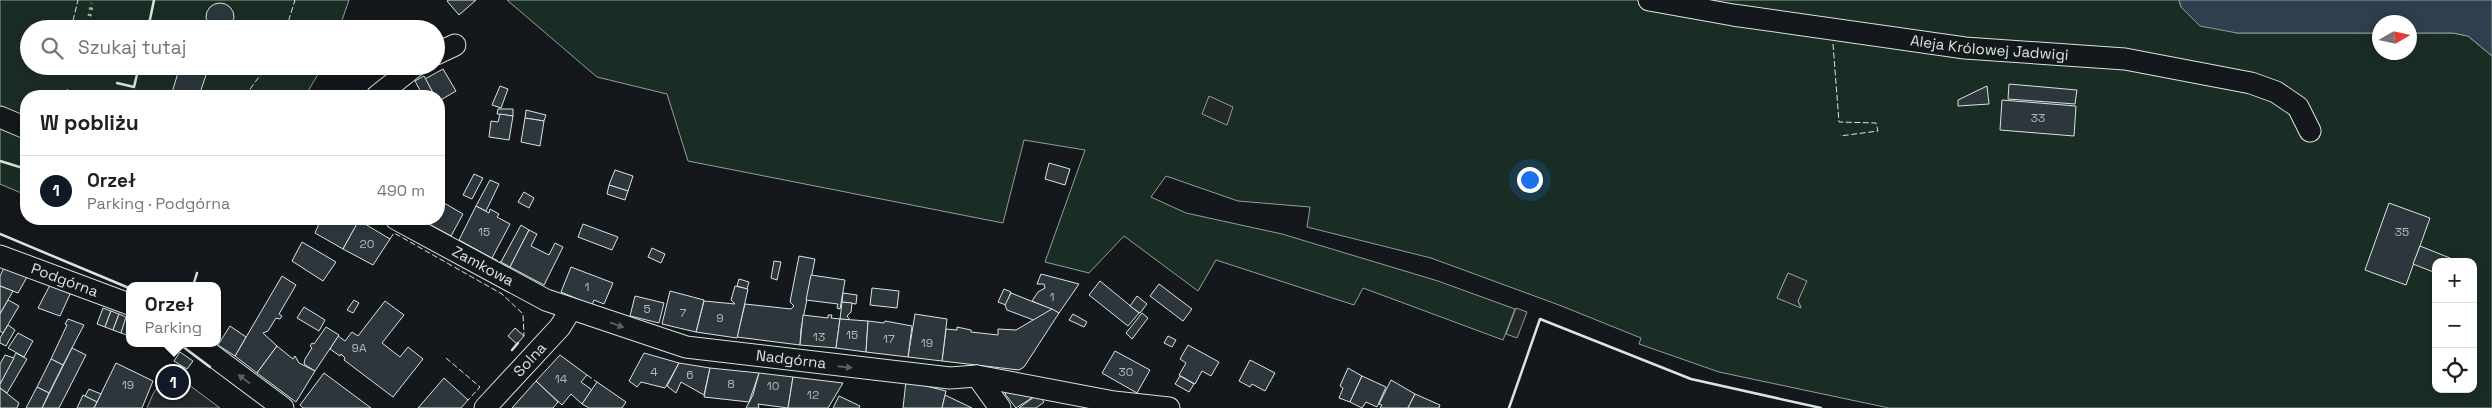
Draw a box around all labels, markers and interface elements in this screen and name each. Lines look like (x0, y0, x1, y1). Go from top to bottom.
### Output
north arrow (2372, 15, 2417, 60)
search box (20, 20, 445, 75)
street label: Aleja Królowej Jadwigi (1909, 30, 2069, 64)
icon: search (38, 34, 66, 62)
text: Szukaj tutaj (78, 35, 186, 60)
text: W pobliżu (40, 109, 139, 136)
house number: 33 (2031, 110, 2045, 126)
your location (1517, 167, 1543, 193)
text: Orzeł (87, 168, 136, 193)
text: 1 (52, 180, 60, 201)
text: 490 m (377, 180, 425, 201)
text: Parking · Podgórna (87, 193, 230, 214)
house number: 15 (478, 224, 490, 240)
house number: 35 (2395, 224, 2409, 240)
house number: 20 (360, 236, 374, 252)
street label: Zamkowa (449, 241, 518, 290)
street label: Podgórna (29, 258, 101, 301)
map controls (2432, 258, 2477, 393)
button: + (2432, 258, 2477, 303)
house number: 1 (584, 279, 590, 295)
popup (126, 282, 221, 347)
house number: 1 (1049, 289, 1055, 305)
text: Orzeł (145, 292, 194, 317)
house number: 5 (643, 301, 651, 317)
button: − (2432, 303, 2477, 348)
house number: 7 (680, 305, 687, 321)
house number: 9 (716, 310, 724, 326)
text: Parking (145, 317, 202, 338)
one-way arrow (610, 321, 625, 329)
house number: 15 (846, 327, 858, 343)
house number: 13 (813, 329, 825, 345)
house number: 17 (883, 331, 895, 347)
house number: 19 (921, 335, 933, 351)
street label: Solna (509, 338, 550, 380)
house number: 9A (352, 340, 367, 356)
street label: Nadgórna (755, 345, 828, 372)
button: locate (2432, 348, 2477, 393)
pin: 1 (157, 363, 189, 401)
one-way arrow (837, 363, 853, 371)
house number: 4 (650, 364, 658, 380)
house number: 30 (1119, 364, 1133, 380)
house number: 6 (686, 367, 694, 383)
house number: 14 (555, 371, 568, 387)
one-way arrow (238, 373, 251, 384)
house number: 8 (727, 376, 735, 392)
house number: 19 (122, 377, 134, 393)
house number: 10 (767, 378, 779, 394)
house number: 12 (807, 387, 819, 403)

